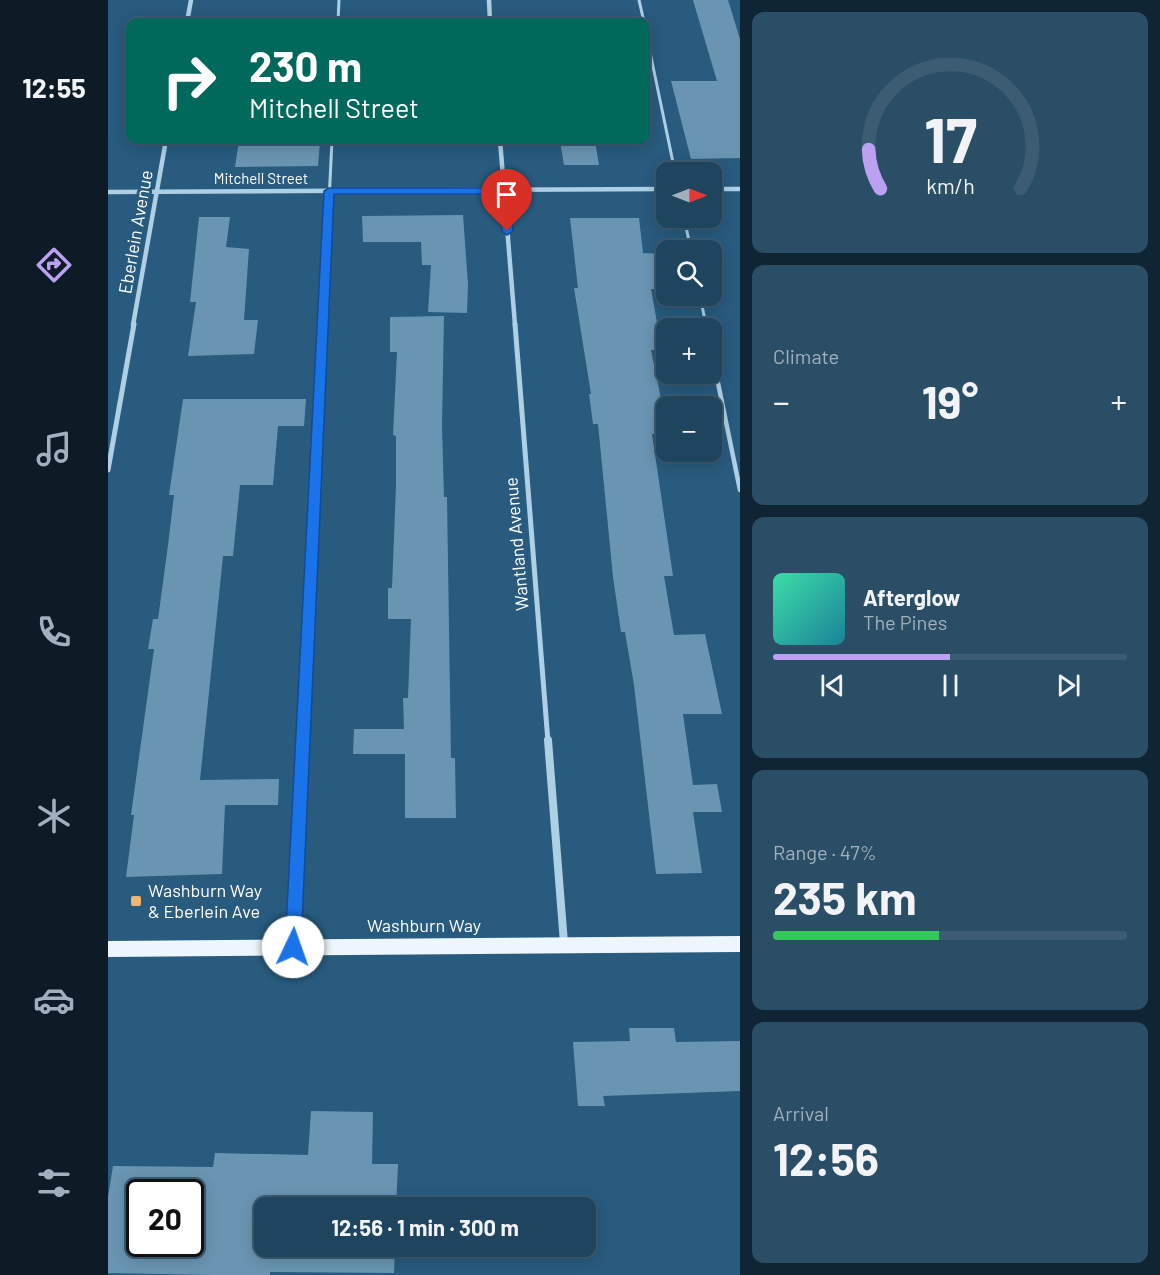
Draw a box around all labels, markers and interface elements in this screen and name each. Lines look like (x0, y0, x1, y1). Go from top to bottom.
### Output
text: 230 m (249, 40, 362, 90)
icon: right (150, 42, 228, 120)
text: 12:55 (22, 71, 86, 103)
text: Mitchell Street (249, 91, 419, 123)
text: 17 (923, 101, 977, 175)
north arrow (656, 162, 722, 228)
map controls (656, 162, 722, 462)
street label: Eberlein Avenue (113, 168, 157, 296)
street label: Mitchell Street (214, 169, 308, 187)
pin (481, 169, 532, 231)
text: km/h (926, 174, 974, 199)
icon: arrive (490, 178, 523, 211)
button: search (656, 240, 722, 306)
icon: directions (33, 244, 75, 286)
button: + (656, 318, 722, 384)
text: Climate (773, 344, 839, 368)
text: 19° (922, 374, 978, 428)
text: − (773, 381, 790, 421)
text: + (1111, 381, 1127, 421)
button: − (656, 396, 722, 462)
icon: music (33, 428, 75, 470)
street label: Wantland Avenue (499, 476, 533, 612)
text: Afterglow (863, 584, 960, 610)
text: The Pines (863, 610, 947, 634)
icon: phone (33, 611, 75, 653)
icon: previous (816, 669, 849, 702)
icon: pause (934, 669, 967, 702)
icon: next (1052, 669, 1085, 702)
icon: climate (33, 795, 75, 837)
text: Range · 47% (773, 840, 877, 864)
text: 235 km (773, 870, 917, 924)
place label: Washburn Way & Eberlein Ave (148, 879, 262, 922)
marker: Washburn Way & Eberlein Ave (129, 894, 143, 908)
street label: Washburn Way (367, 914, 481, 936)
position arrow (261, 915, 325, 979)
icon: car (33, 979, 75, 1021)
text: Arrival (773, 1101, 829, 1125)
text: 12:56 (773, 1131, 879, 1185)
icon: filters (33, 1162, 75, 1204)
speed limit sign: 20 (126, 1179, 204, 1257)
text: 12:56 · 1 min · 300 m (331, 1214, 519, 1240)

